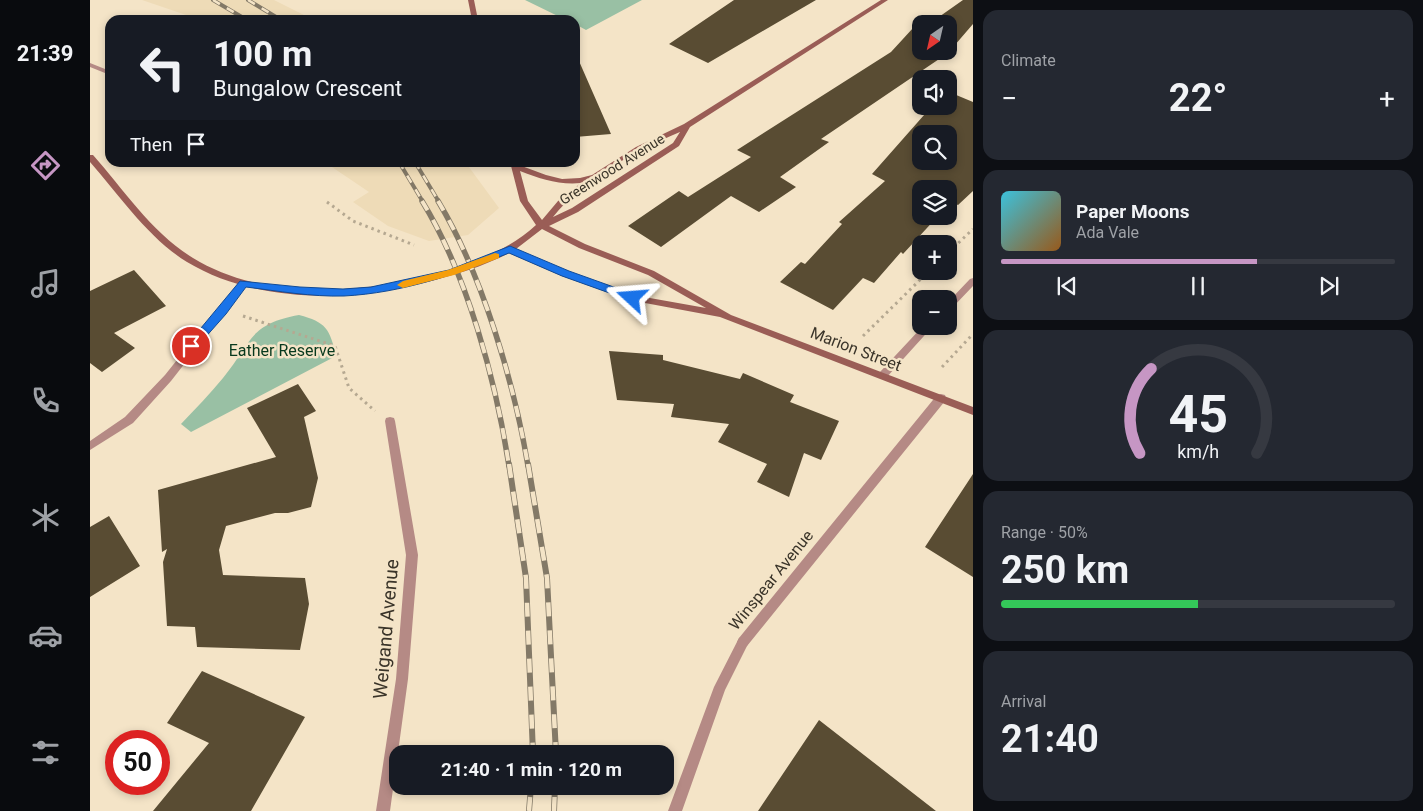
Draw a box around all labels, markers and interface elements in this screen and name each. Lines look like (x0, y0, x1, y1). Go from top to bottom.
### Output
north arrow (912, 15, 958, 60)
map controls (912, 15, 957, 335)
text: 100 m (213, 34, 312, 75)
icon: left (130, 35, 195, 100)
text: 21:39 (17, 41, 73, 66)
text: Climate (1001, 51, 1056, 70)
button: sound (912, 70, 957, 115)
text: Bungalow Crescent (213, 76, 402, 101)
text: 22° (1169, 76, 1227, 120)
text: − (1001, 82, 1017, 115)
text: + (1379, 82, 1395, 115)
button: search (912, 125, 957, 170)
icon: arrive (182, 130, 210, 158)
street label: Greenwood Avenue (557, 130, 667, 208)
text: Then (130, 133, 172, 156)
icon: directions (28, 148, 63, 183)
button: layers (912, 180, 957, 225)
text: Paper Moons (1076, 200, 1189, 223)
text: Ada Vale (1076, 223, 1139, 242)
button: + (912, 235, 957, 280)
icon: music (28, 266, 63, 301)
position arrow (605, 271, 657, 323)
icon: previous (1053, 272, 1081, 300)
icon: pause (1184, 272, 1212, 300)
icon: next (1315, 272, 1343, 300)
button: − (912, 290, 957, 335)
street label: Marion Street (808, 323, 904, 375)
pin (170, 325, 212, 367)
icon: arrive (177, 332, 205, 360)
park label: Eather Reserve (229, 341, 335, 360)
icon: phone (28, 383, 63, 418)
text: 45 (1168, 384, 1228, 445)
text: km/h (1177, 441, 1219, 462)
icon: climate (28, 500, 63, 535)
text: Range · 50% (1001, 523, 1088, 542)
street label: Winspear Avenue (725, 526, 817, 634)
text: 250 km (1001, 548, 1129, 592)
street label: Weigand Avenue (368, 558, 404, 700)
icon: car (28, 618, 63, 653)
text: Arrival (1001, 692, 1046, 711)
text: 21:40 (1001, 717, 1099, 761)
speed limit sign: 50 (105, 730, 170, 795)
icon: filters (28, 735, 63, 770)
text: 21:40 · 1 min · 120 m (441, 758, 622, 781)

